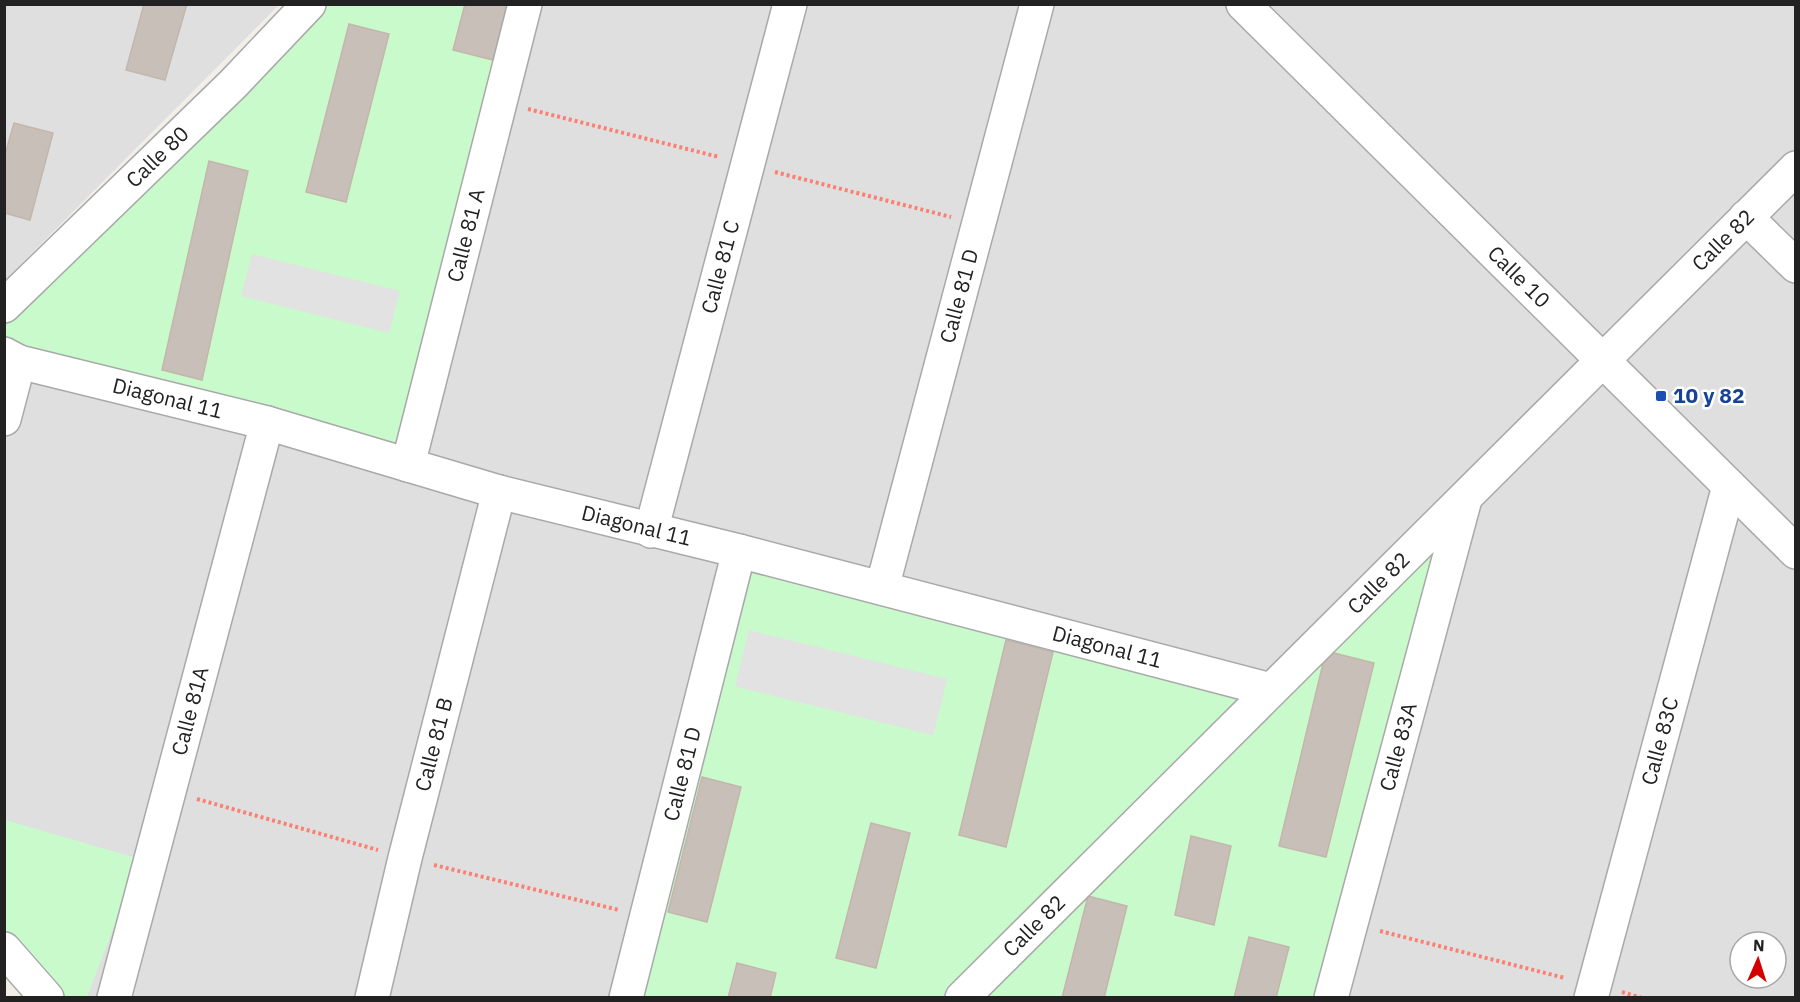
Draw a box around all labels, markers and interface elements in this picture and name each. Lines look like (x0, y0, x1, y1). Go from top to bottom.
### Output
street label: Calle 80 (119, 119, 194, 193)
street label: Calle 81 A (440, 185, 491, 285)
street label: Calle 82 (1685, 202, 1760, 277)
street label: Calle 81 C (694, 217, 745, 316)
street label: Calle 10 (1482, 239, 1557, 314)
street label: Calle 81 D (933, 246, 984, 346)
street label: Diagonal 11 (110, 371, 226, 425)
place label: 10 y 82 (1673, 381, 1745, 409)
marker: 10 y 82 (1654, 389, 1668, 403)
street label: Diagonal 11 (579, 498, 695, 552)
street label: Calle 82 (1341, 545, 1415, 620)
street label: Diagonal 11 (1049, 618, 1165, 674)
street label: Calle 81A (164, 663, 215, 758)
street label: Calle 81 B (408, 694, 459, 794)
street label: Calle 83C (1634, 694, 1685, 788)
street label: Calle 83A (1372, 699, 1423, 794)
street label: Calle 81 D (656, 724, 707, 824)
street label: Calle 82 (996, 888, 1071, 963)
north arrow (1728, 930, 1788, 990)
text: N (1752, 935, 1765, 955)

